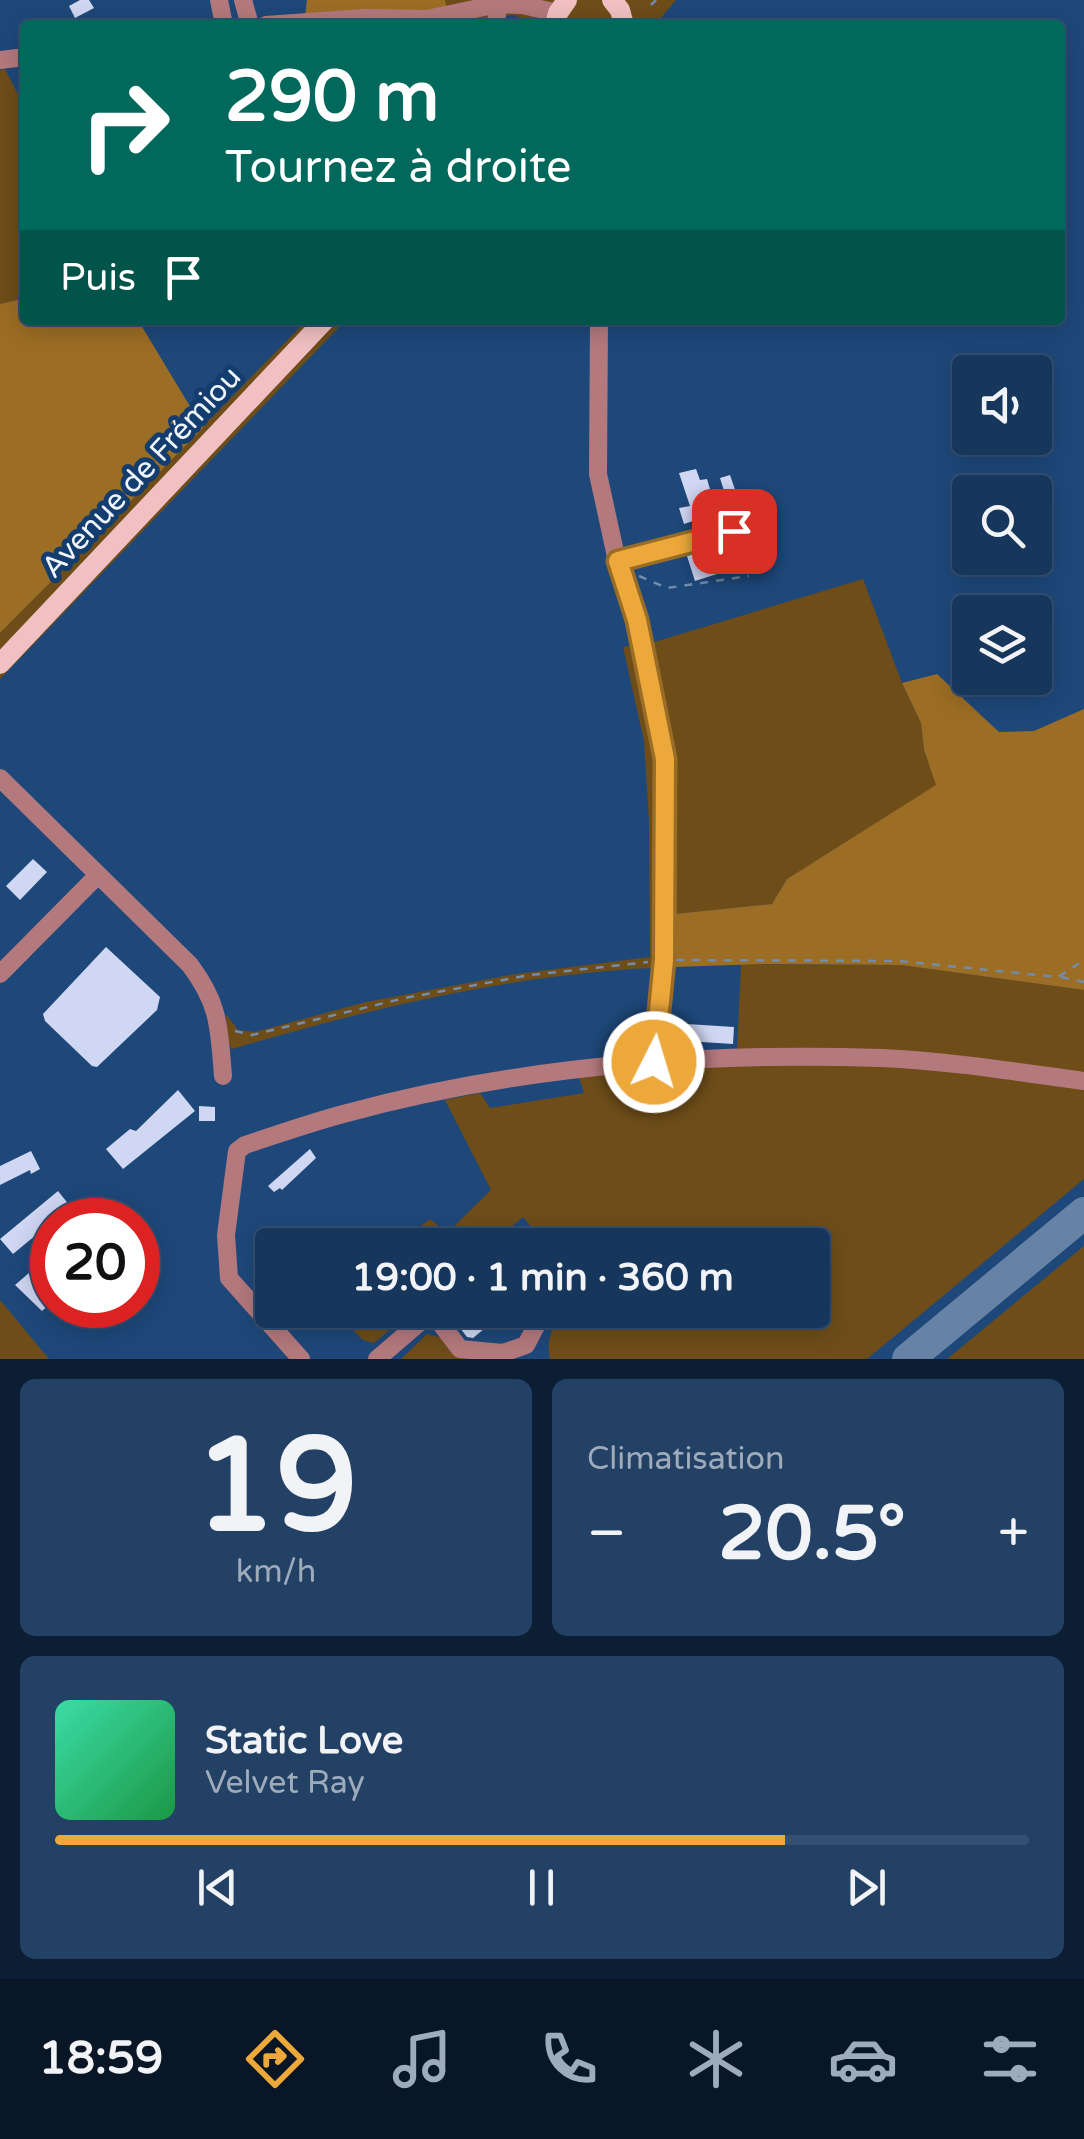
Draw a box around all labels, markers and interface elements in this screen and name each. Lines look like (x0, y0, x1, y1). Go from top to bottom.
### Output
text: 290 m (225, 56, 439, 140)
icon: right (60, 60, 190, 190)
text: Tournez à droite (225, 141, 571, 195)
icon: arrive (156, 250, 211, 305)
text: Puis (60, 255, 136, 301)
map controls (952, 355, 1052, 695)
button: sound (952, 355, 1052, 455)
street label: Avenue de Frémiou (34, 359, 249, 586)
button: search (952, 475, 1052, 575)
pin (692, 489, 777, 574)
icon: arrive (707, 504, 762, 559)
button: layers (952, 595, 1052, 695)
position arrow (602, 1010, 706, 1114)
speed limit sign: 20 (30, 1198, 160, 1328)
text: 19:00 · 1 min · 360 m (351, 1255, 734, 1301)
text: 19 (194, 1410, 358, 1566)
text: Climatisation (587, 1440, 784, 1478)
text: 20.5° (718, 1489, 906, 1579)
text: − (587, 1501, 626, 1567)
text: + (998, 1501, 1029, 1567)
text: km/h (236, 1553, 316, 1591)
text: Static Love (205, 1718, 403, 1764)
text: Velvet Ray (205, 1764, 365, 1802)
icon: previous (190, 1860, 245, 1915)
icon: pause (514, 1860, 569, 1915)
icon: next (839, 1860, 894, 1915)
icon: directions (240, 2024, 310, 2094)
icon: music (387, 2024, 457, 2094)
icon: phone (534, 2024, 604, 2094)
icon: climate (681, 2024, 751, 2094)
icon: car (828, 2024, 898, 2094)
icon: filters (975, 2024, 1045, 2094)
text: 18:59 (39, 2032, 163, 2086)

